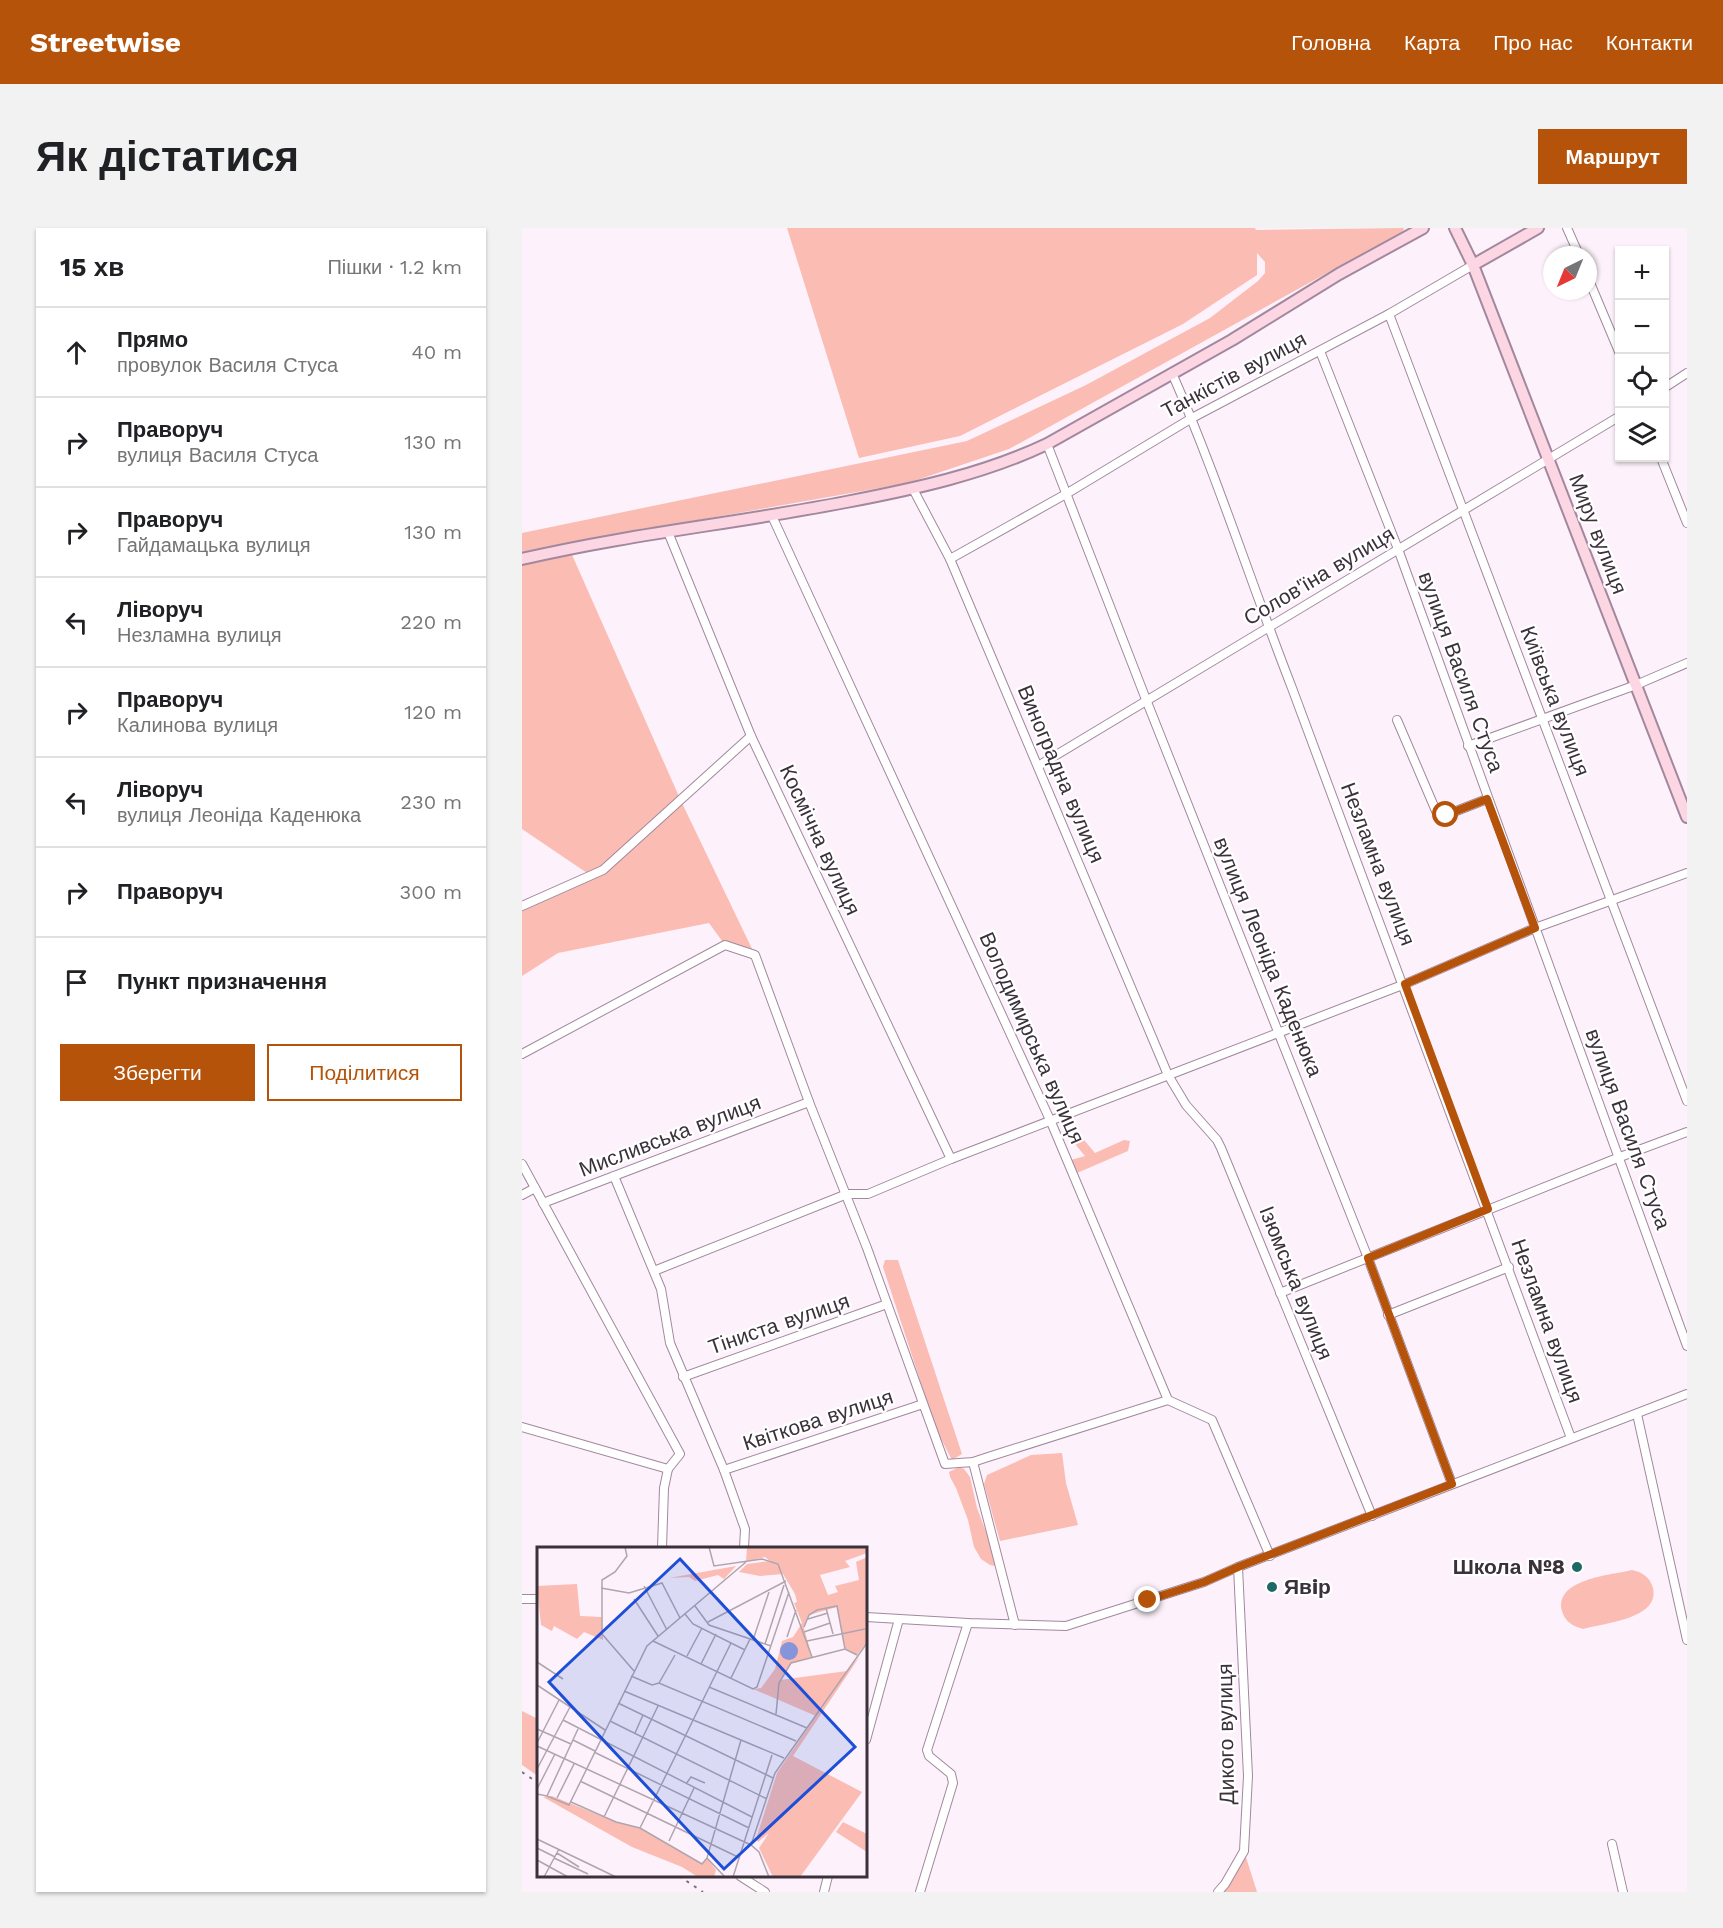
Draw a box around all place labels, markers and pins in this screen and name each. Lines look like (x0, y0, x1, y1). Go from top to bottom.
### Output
place label: Школа №8 (1453, 1554, 1565, 1579)
marker: Школа №8 (1570, 1560, 1584, 1574)
place label: Явiр (1284, 1574, 1331, 1599)
marker: Явiр (1265, 1580, 1279, 1594)

